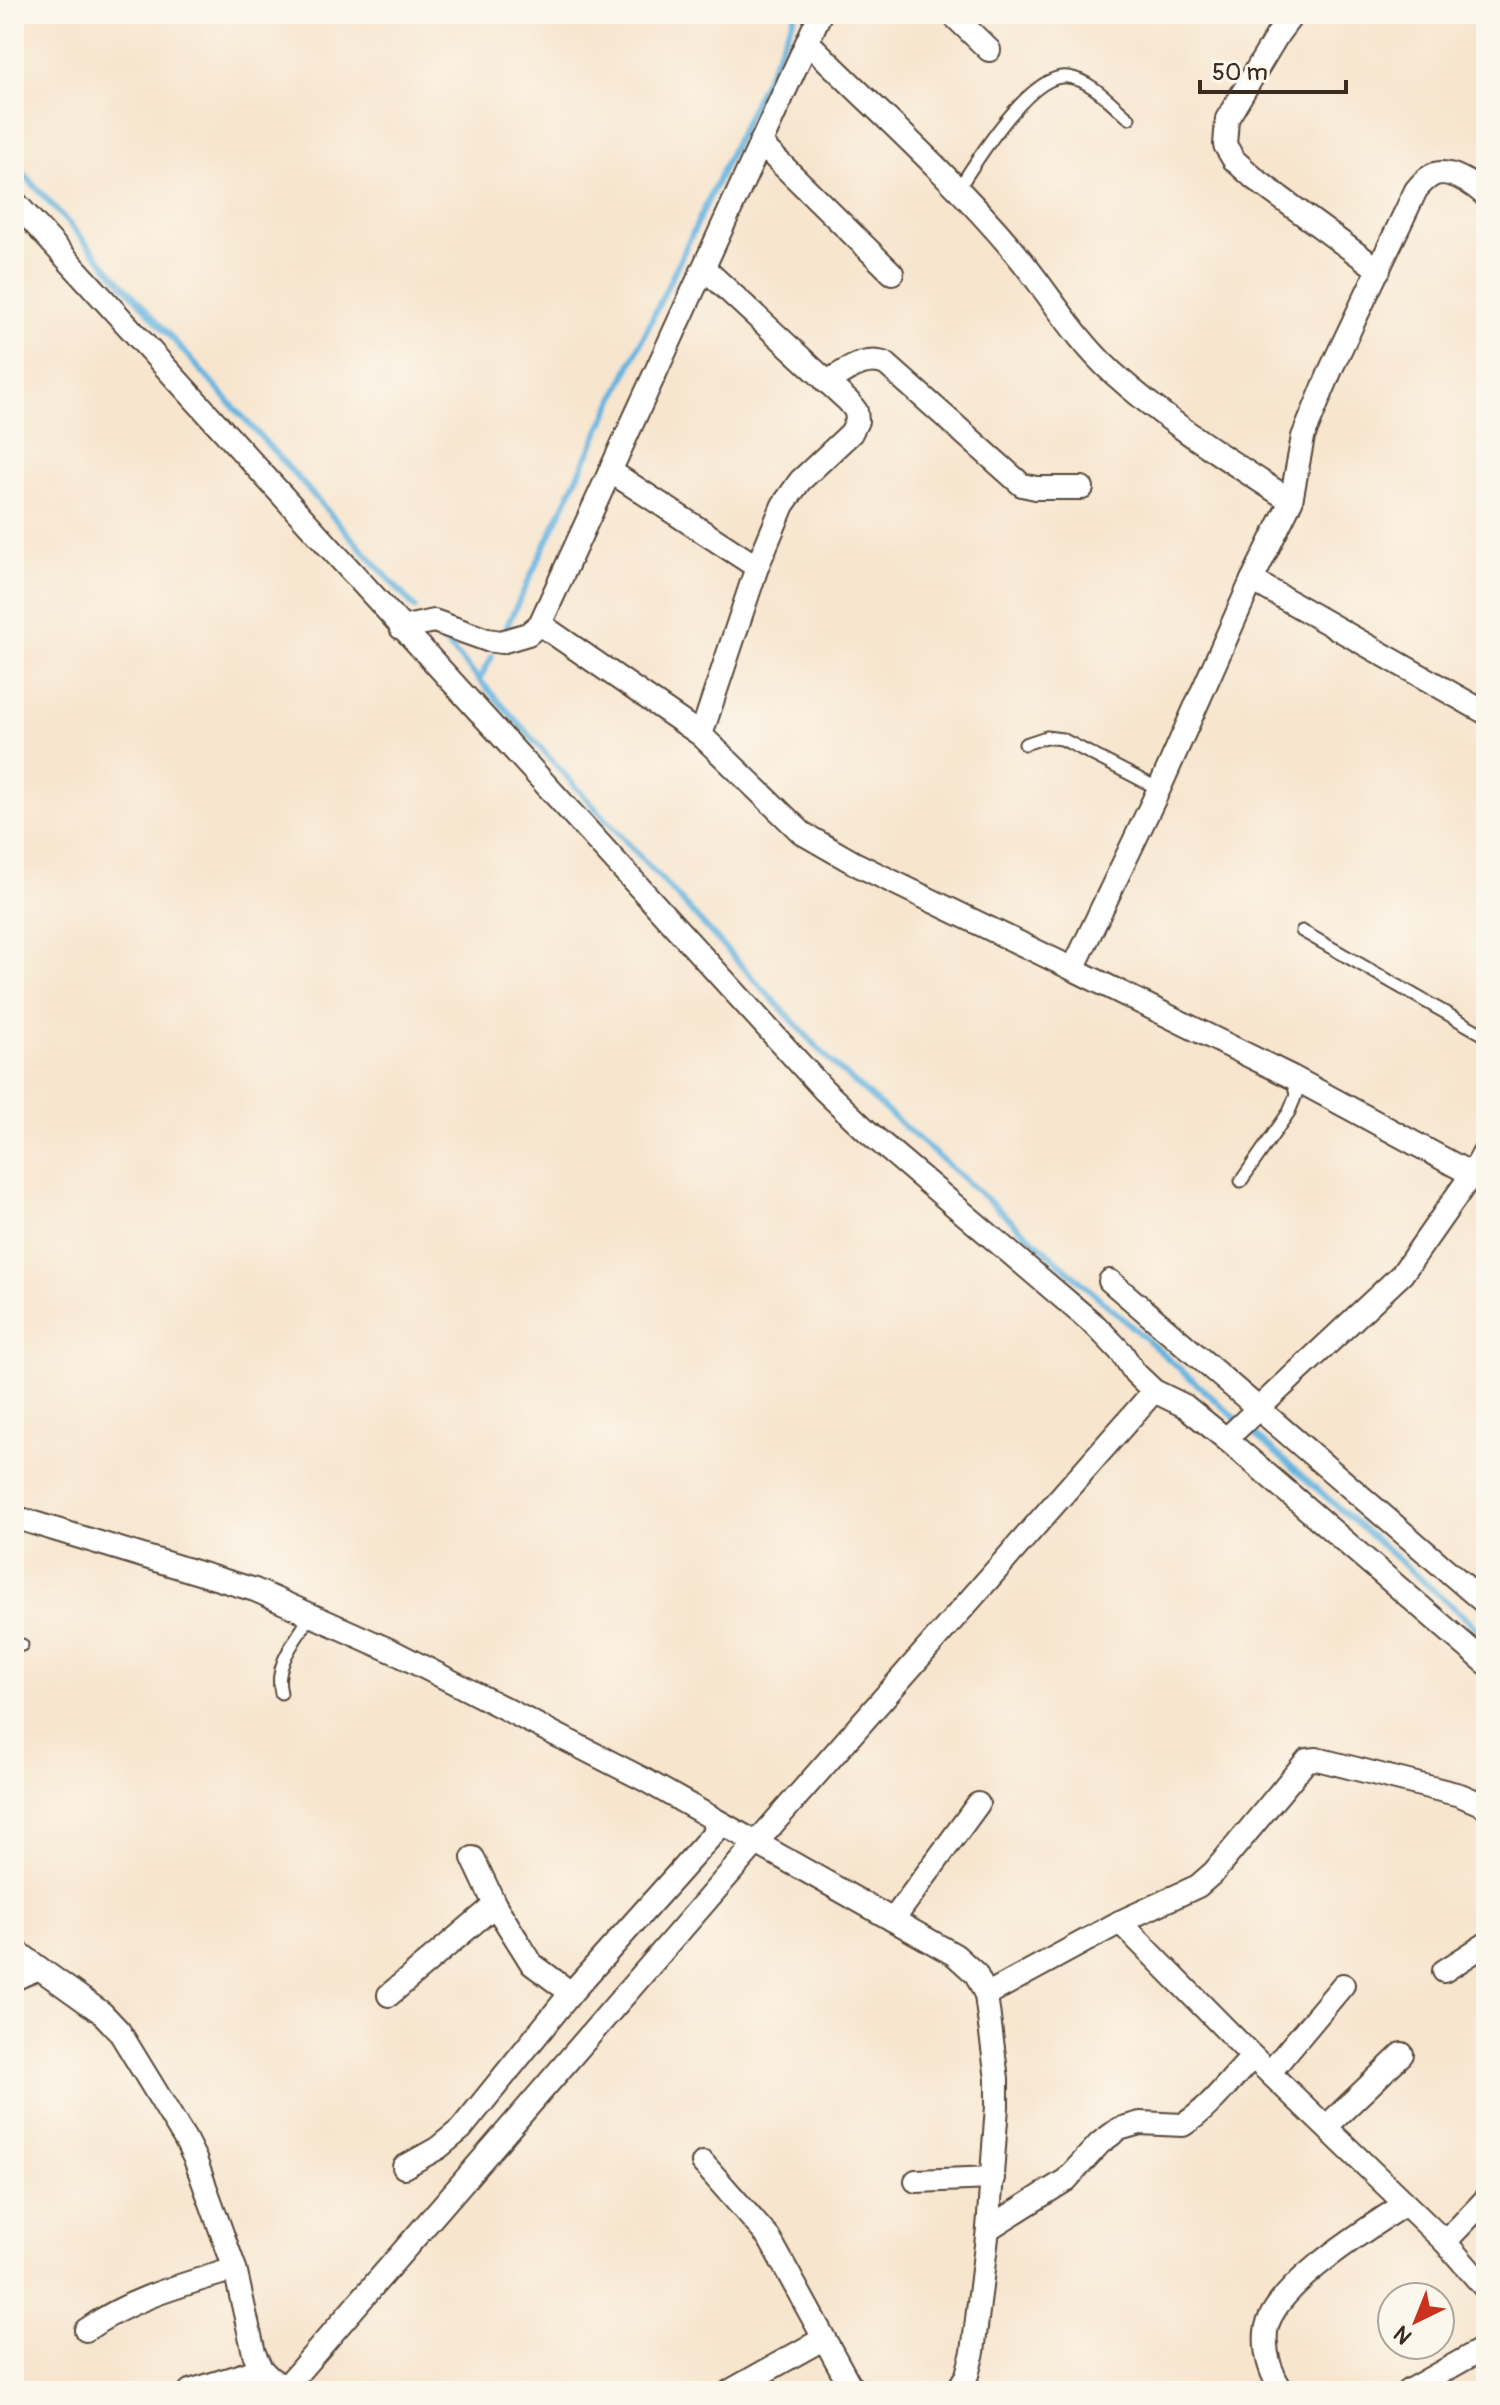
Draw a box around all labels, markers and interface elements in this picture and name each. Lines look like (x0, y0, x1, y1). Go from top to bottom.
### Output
scale bar (1200, 44, 1346, 94)
text: 50 m (1212, 58, 1268, 87)
north arrow (1376, 2281, 1456, 2361)
text: N (1388, 2319, 1418, 2350)

